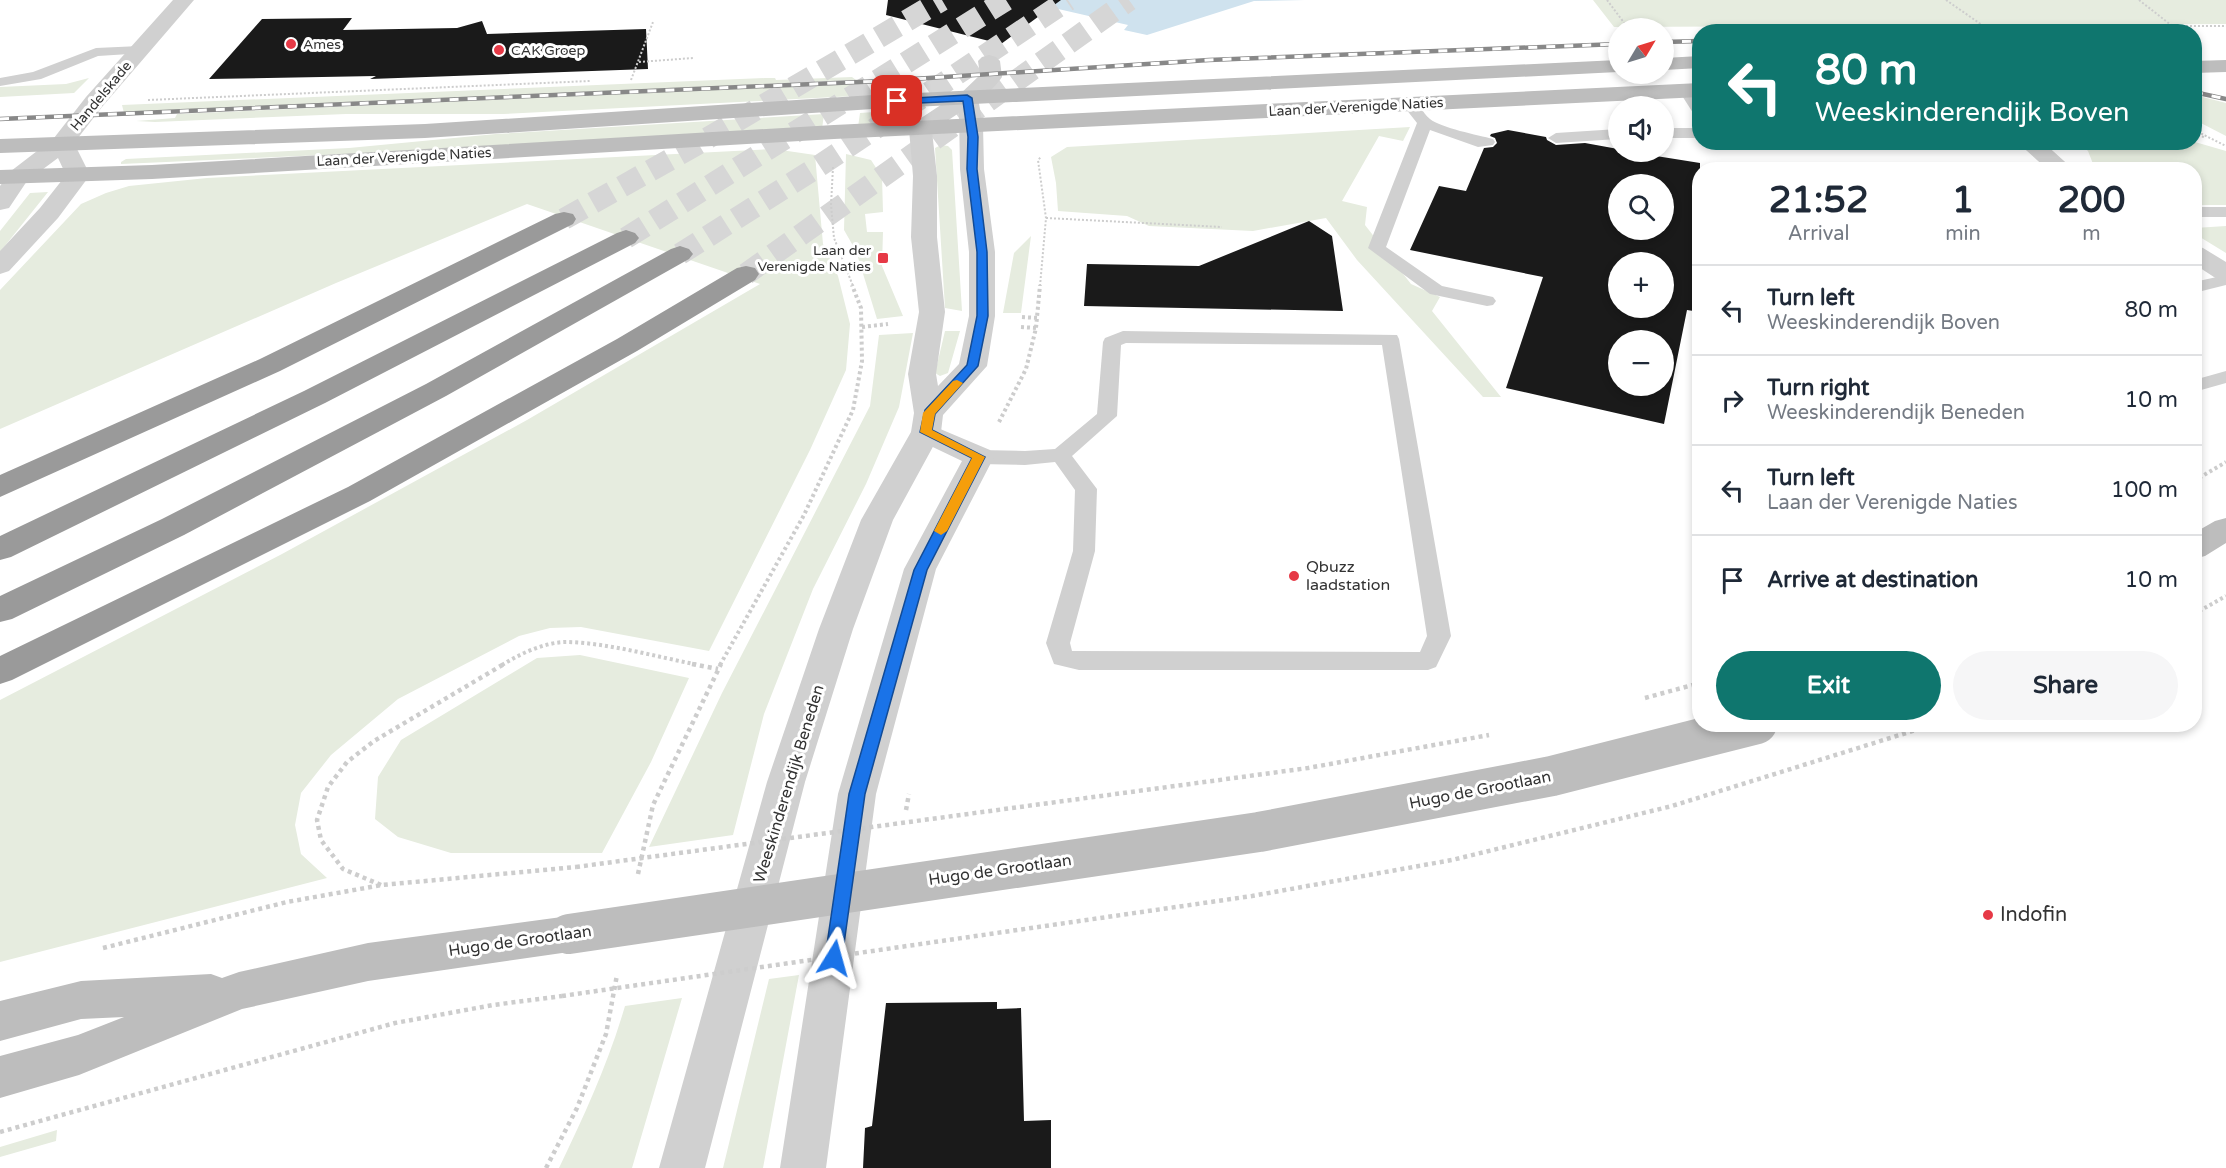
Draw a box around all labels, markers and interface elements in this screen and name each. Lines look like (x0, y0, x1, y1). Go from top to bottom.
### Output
north arrow (1608, 18, 1674, 84)
map controls (1608, 18, 1674, 396)
place label: Ames (303, 36, 341, 53)
marker: Ames (284, 37, 298, 51)
place label: CAK Groep (511, 42, 585, 59)
marker: CAK Groep (492, 43, 506, 57)
text: 80 m (1815, 45, 1917, 96)
icon: left (1716, 48, 1794, 126)
street label: Handelskade (67, 58, 135, 134)
pin (871, 75, 922, 126)
icon: arrive (880, 84, 913, 117)
street label: Laan der Verenigde Naties (1268, 94, 1444, 120)
button: sound (1608, 96, 1674, 162)
text: Weeskinderendijk Boven (1815, 96, 2129, 129)
street label: Laan der Verenigde Naties (316, 144, 492, 170)
button: search (1608, 174, 1674, 240)
text: 21:52 (1769, 179, 1869, 222)
text: 1 (1952, 179, 1974, 222)
text: 200 (2057, 179, 2125, 222)
text: Arrival (1788, 222, 1850, 246)
text: min (1945, 222, 1981, 246)
text: m (2082, 222, 2101, 246)
place label: Laan der Verenigde Naties (757, 242, 872, 275)
marker: Laan der Verenigde Naties (876, 251, 890, 265)
button: + (1608, 252, 1674, 318)
text: Turn left (1767, 285, 1855, 311)
icon: left (1716, 294, 1749, 327)
text: 80 m (2124, 297, 2178, 323)
text: Weeskinderendijk Boven (1767, 311, 2000, 335)
button: − (1608, 330, 1674, 396)
text: Turn right (1767, 375, 1869, 401)
icon: right (1716, 384, 1749, 417)
text: 10 m (2124, 387, 2178, 413)
text: Weeskinderendijk Beneden (1767, 401, 2025, 425)
text: Turn left (1767, 465, 1855, 491)
icon: left (1716, 474, 1749, 507)
text: 100 m (2111, 477, 2178, 503)
text: Laan der Verenigde Naties (1767, 491, 2017, 515)
place label: Qbuzz laadstation (1306, 557, 1390, 595)
icon: arrive (1716, 564, 1749, 597)
text: Arrive at destination (1767, 567, 1978, 593)
text: 10 m (2124, 567, 2178, 593)
marker: Qbuzz laadstation (1287, 569, 1301, 583)
button: Exit (1716, 651, 1941, 720)
button: Share (1953, 651, 2178, 720)
street label: Weeskinderendijk Beneden (749, 682, 829, 886)
street label: Hugo de Grootlaan (1407, 766, 1553, 814)
street label: Hugo de Grootlaan (927, 850, 1073, 890)
place label: Indofin (2000, 903, 2067, 927)
marker: Indofin (1981, 908, 1995, 922)
street label: Hugo de Grootlaan (447, 921, 593, 961)
position arrow (802, 926, 866, 990)

